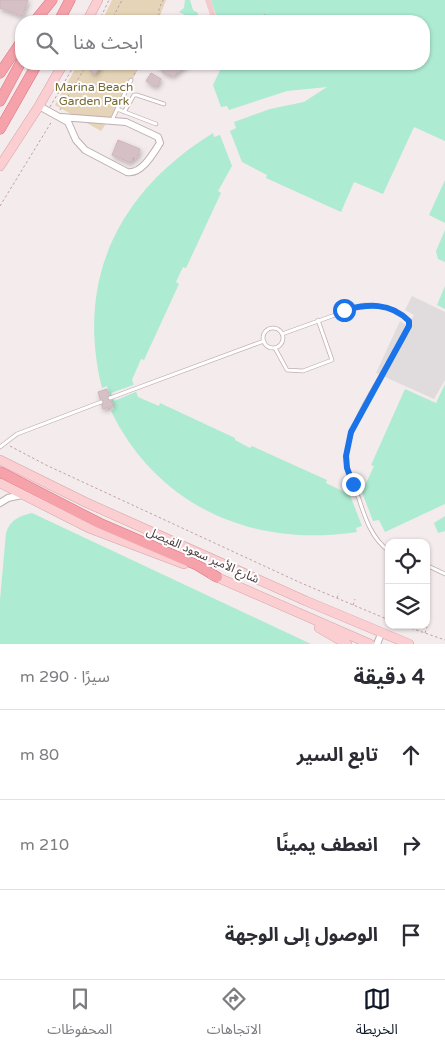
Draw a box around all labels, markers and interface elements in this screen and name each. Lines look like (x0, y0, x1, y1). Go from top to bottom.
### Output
search box (15, 15, 430, 70)
icon: search (33, 29, 61, 57)
text: ابحث هنا (73, 32, 143, 54)
park label: Marina Beach Garden Park (55, 80, 133, 108)
route start (333, 299, 356, 322)
route end (342, 473, 365, 496)
street label: شارع الأمير سعود الفيصل (144, 524, 261, 588)
map controls (385, 539, 430, 629)
button: locate (385, 539, 430, 584)
button: layers (385, 584, 430, 629)
text: 4 دقيقة (354, 665, 425, 690)
text: سيرًا · 290 m (20, 667, 110, 687)
icon: ahead (397, 741, 425, 769)
text: تابع السير (297, 744, 378, 766)
text: 80 m (20, 745, 59, 765)
icon: right (397, 831, 425, 859)
text: انعطف يمينًا (276, 834, 378, 856)
text: 210 m (20, 835, 69, 855)
icon: arrive (397, 921, 425, 949)
text: الوصول إلى الوجهة (225, 924, 378, 946)
tab: المحفوظات (47, 985, 112, 1044)
tab: الاتجاهات (207, 985, 261, 1044)
tab: الخريطة (356, 985, 398, 1044)

